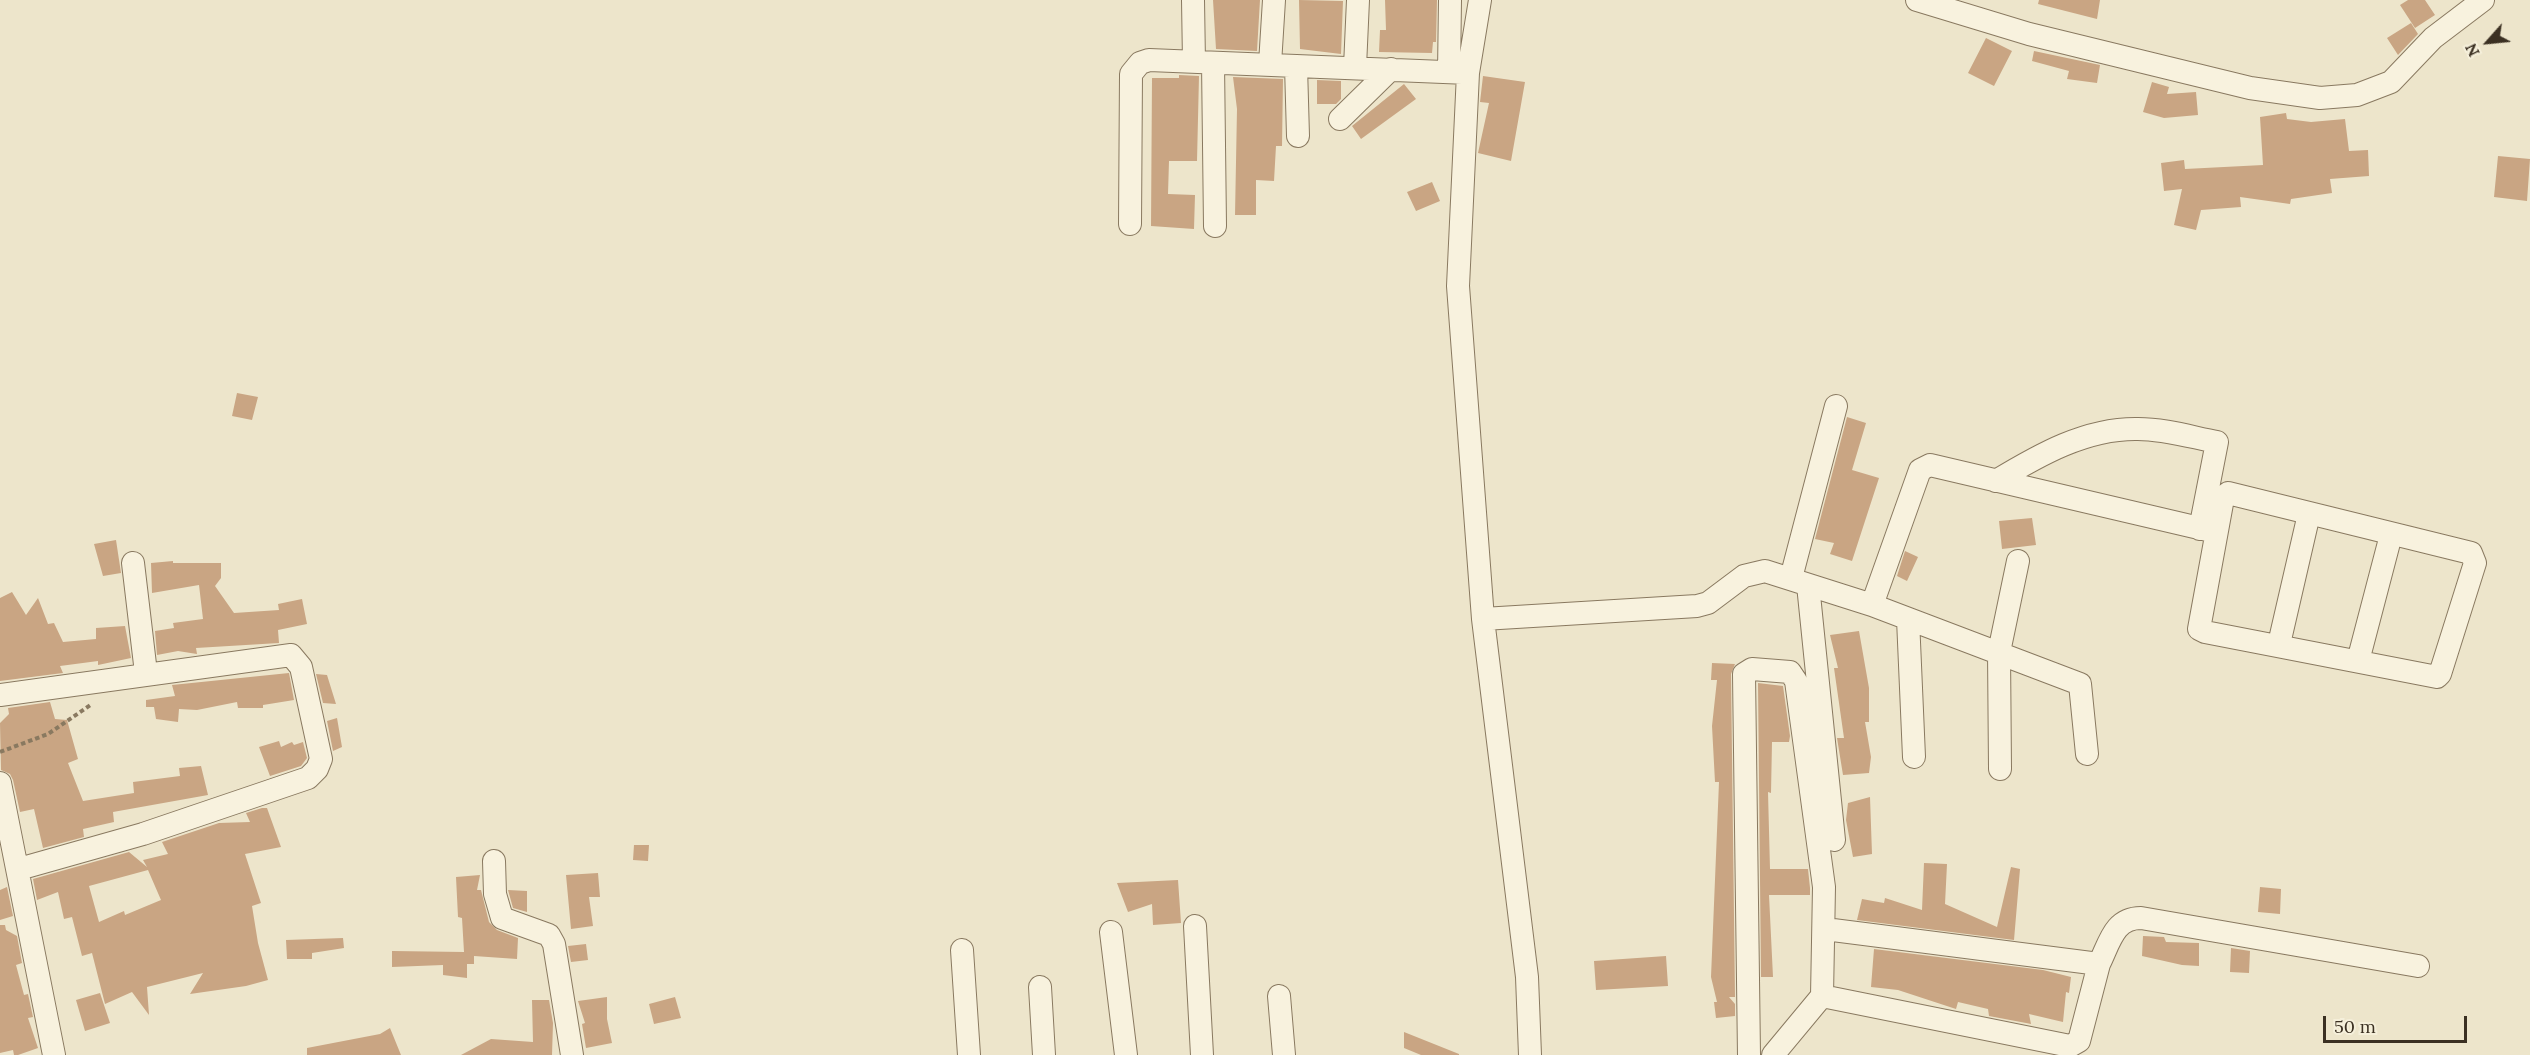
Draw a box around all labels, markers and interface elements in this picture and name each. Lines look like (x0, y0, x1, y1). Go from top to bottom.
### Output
north arrow (2458, 12, 2518, 72)
text: N (2460, 40, 2484, 60)
scale bar (2326, 1004, 2470, 1042)
text: 50 m (2334, 1015, 2376, 1038)

